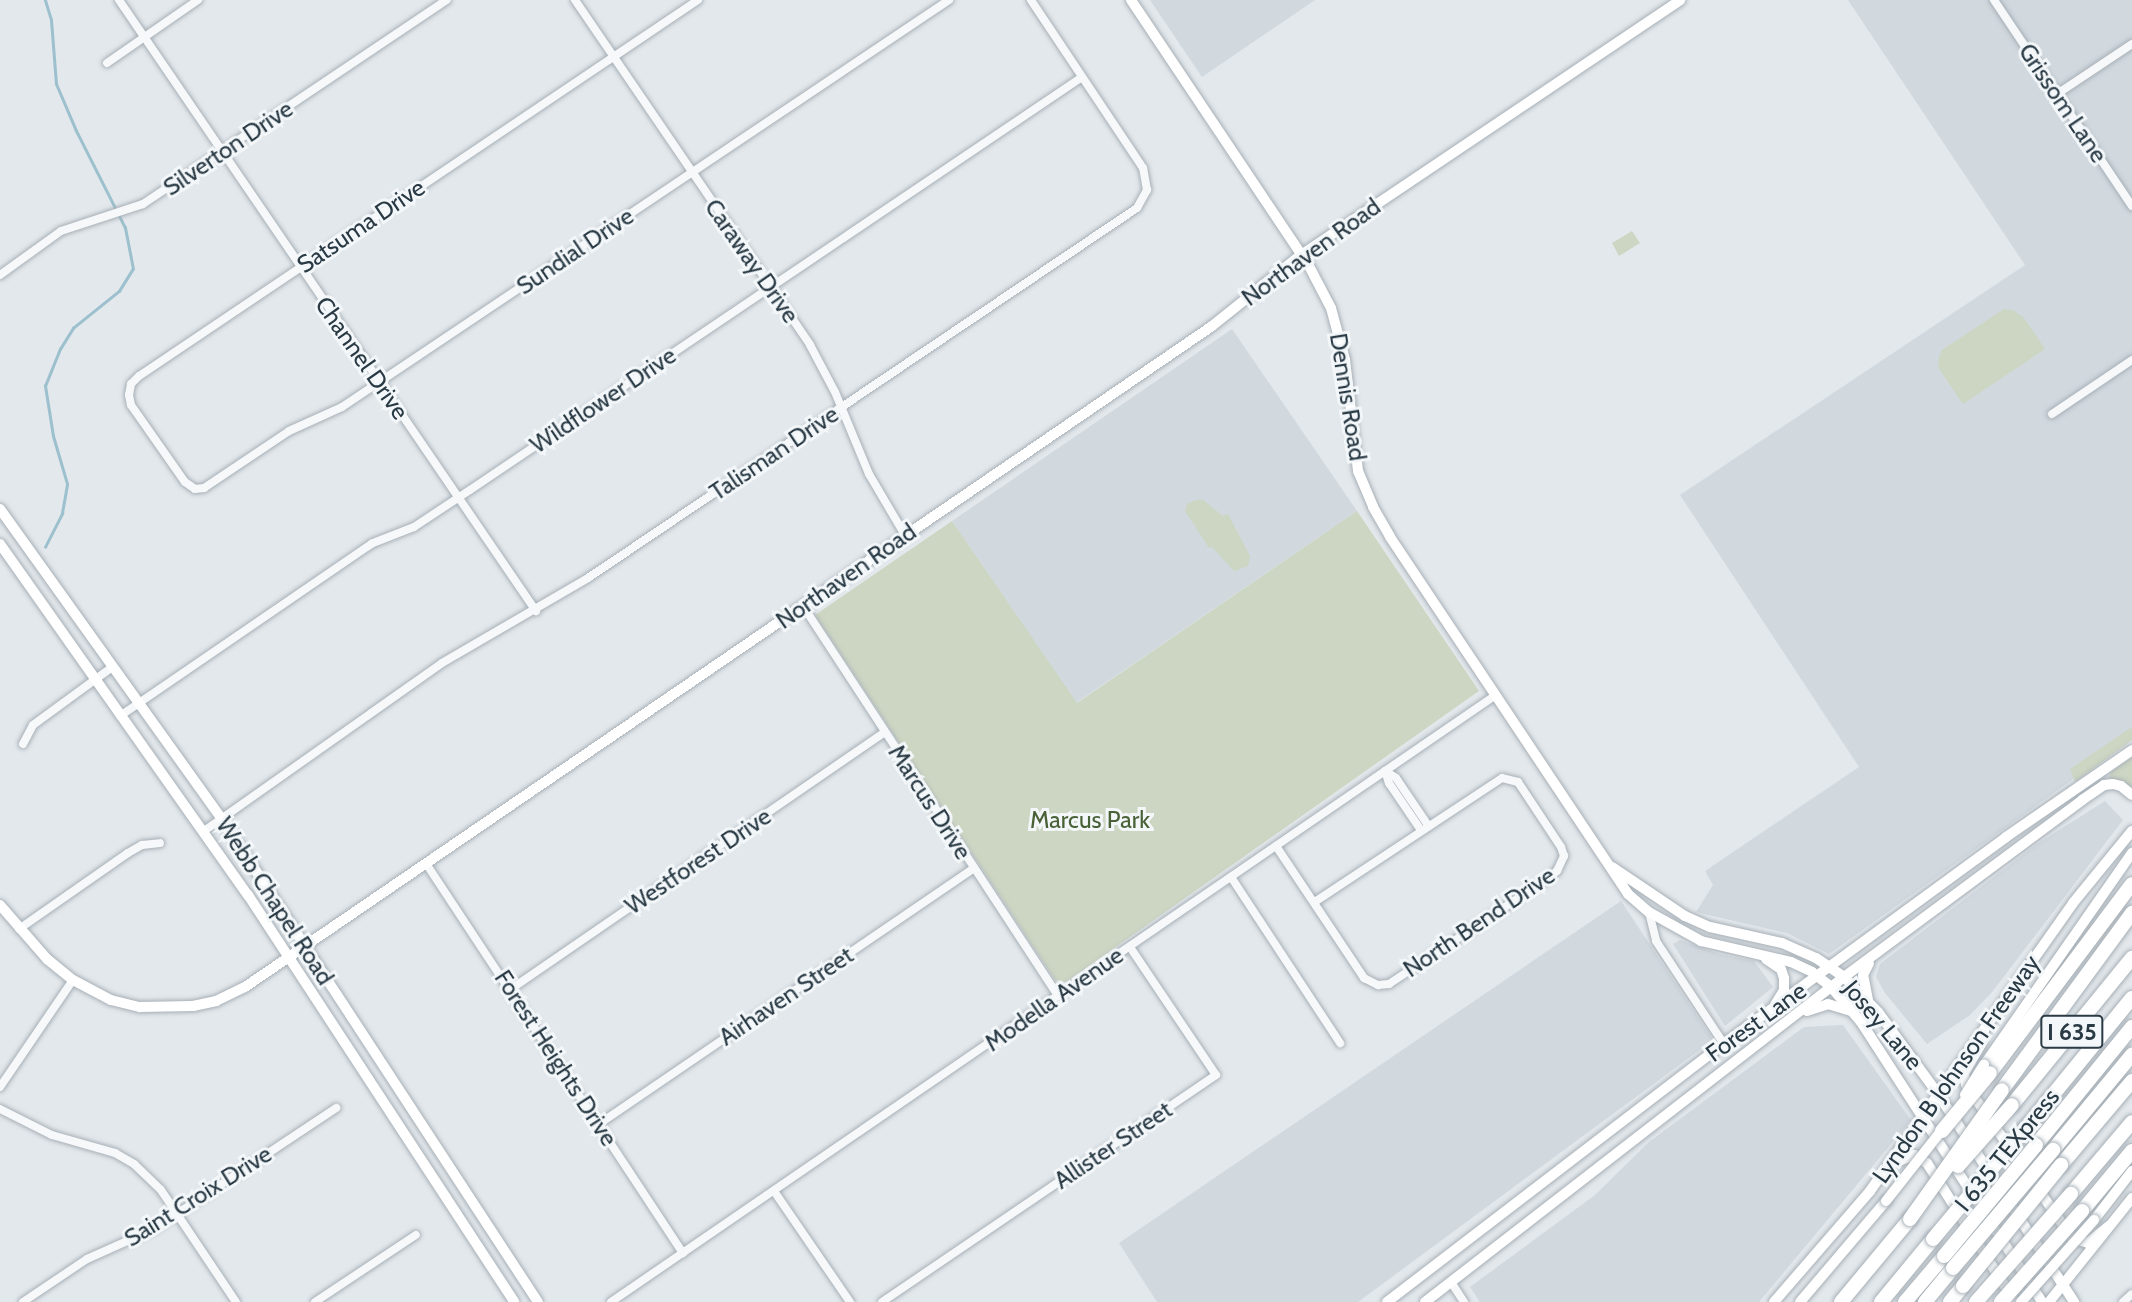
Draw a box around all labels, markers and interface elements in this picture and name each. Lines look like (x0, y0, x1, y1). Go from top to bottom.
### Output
street label: Grissom Lane (2013, 38, 2113, 168)
street label: Silverton Drive (158, 94, 298, 202)
street label: Satsuma Drive (292, 173, 430, 279)
street label: Northaven Road (1236, 192, 1386, 312)
street label: Caraway Drive (699, 194, 805, 328)
street label: Sundial Drive (511, 201, 639, 301)
street label: Channel Drive (309, 291, 415, 425)
street label: Dennis Road (1324, 331, 1372, 463)
street label: Wildflower Drive (525, 341, 681, 459)
street label: Talisman Drive (704, 399, 844, 507)
street label: Northaven Road (770, 517, 922, 635)
street label: Marcus Drive (882, 739, 978, 865)
street label: Westforest Drive (620, 802, 776, 920)
park label: Marcus Park (1030, 806, 1150, 834)
street label: Webb Chapel Road (210, 812, 340, 990)
street label: North Bend Drive (1398, 861, 1560, 983)
street label: Airhaven Street (713, 940, 859, 1052)
street label: Modella Avenue (979, 941, 1129, 1057)
street label: Lyndon B Johnson Freeway (1866, 949, 2046, 1189)
street label: Forest Heights Drive (488, 965, 624, 1151)
street label: Josey Lane (1837, 974, 1929, 1076)
street label: Forest Lane (1700, 976, 1812, 1068)
road number: I 635 (2039, 1012, 2105, 1051)
street label: I 635 TEXpress (1949, 1083, 2065, 1217)
street label: Allister Street (1049, 1095, 1177, 1195)
street label: Saint Croix Drive (119, 1139, 277, 1253)

